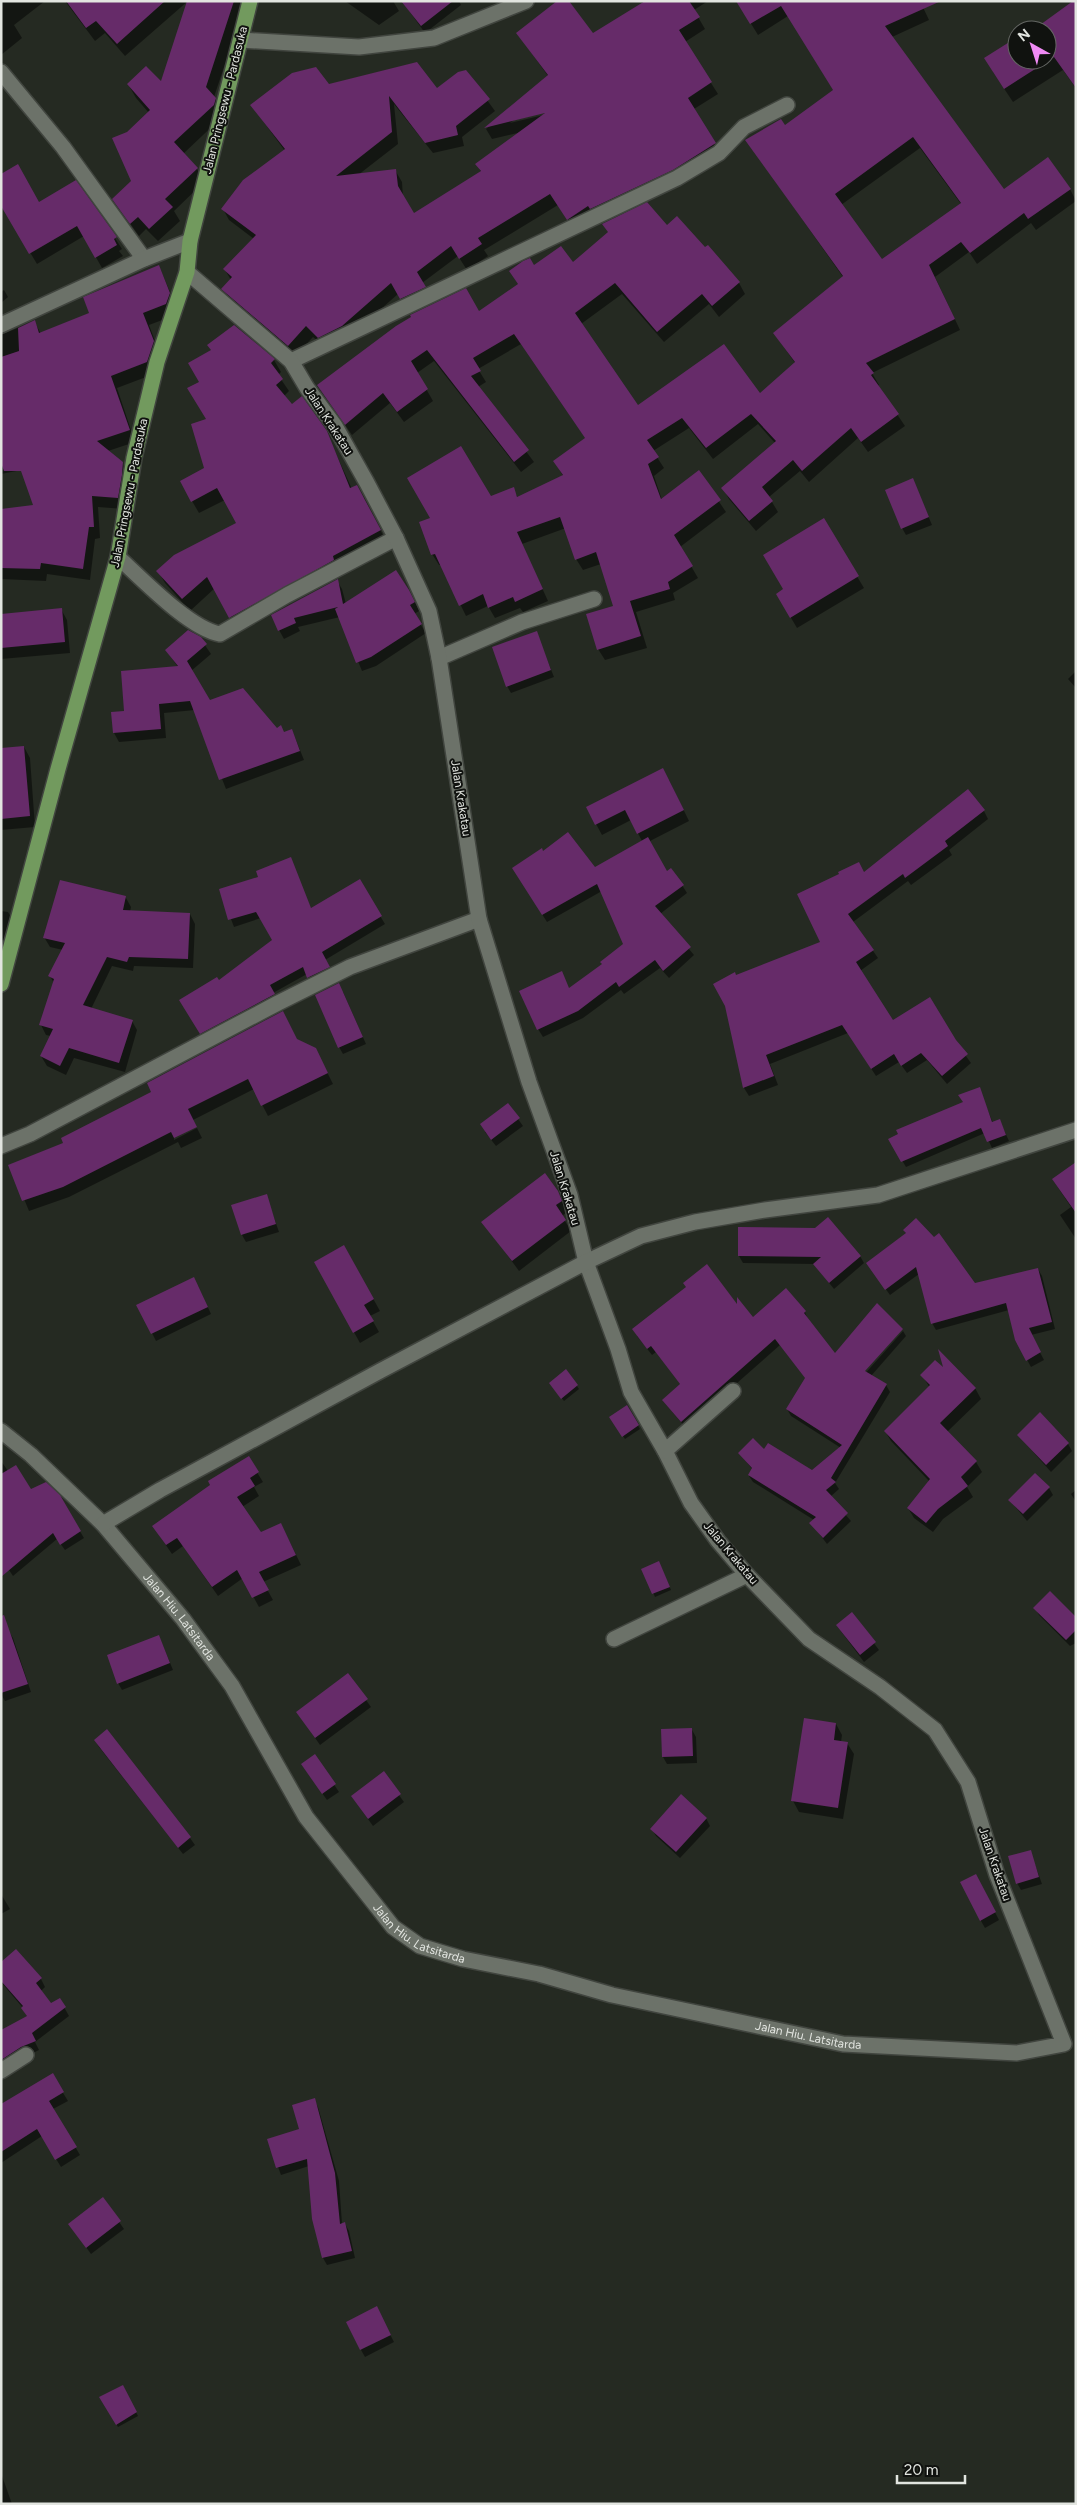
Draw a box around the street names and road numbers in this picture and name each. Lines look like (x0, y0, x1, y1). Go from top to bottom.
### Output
street label: Jalan Pringsewu - Pardasuka (200, 25, 250, 175)
street label: Jalan Krakatau (302, 385, 356, 457)
street label: Jalan Pringsewu - Pardasuka (108, 417, 150, 569)
street label: Jalan Krakatau (448, 759, 474, 837)
street label: Jalan Krakatau (547, 1149, 583, 1227)
street label: Jalan Krakatau (701, 1519, 761, 1587)
street label: Jalan Hiu. Latsitarda (140, 1570, 218, 1663)
street label: Jalan Krakatau (976, 1825, 1014, 1903)
street label: Jalan Hiu. Latsitarda (370, 1901, 467, 1966)
street label: Jalan Hiu. Latsitarda (754, 2019, 862, 2052)

